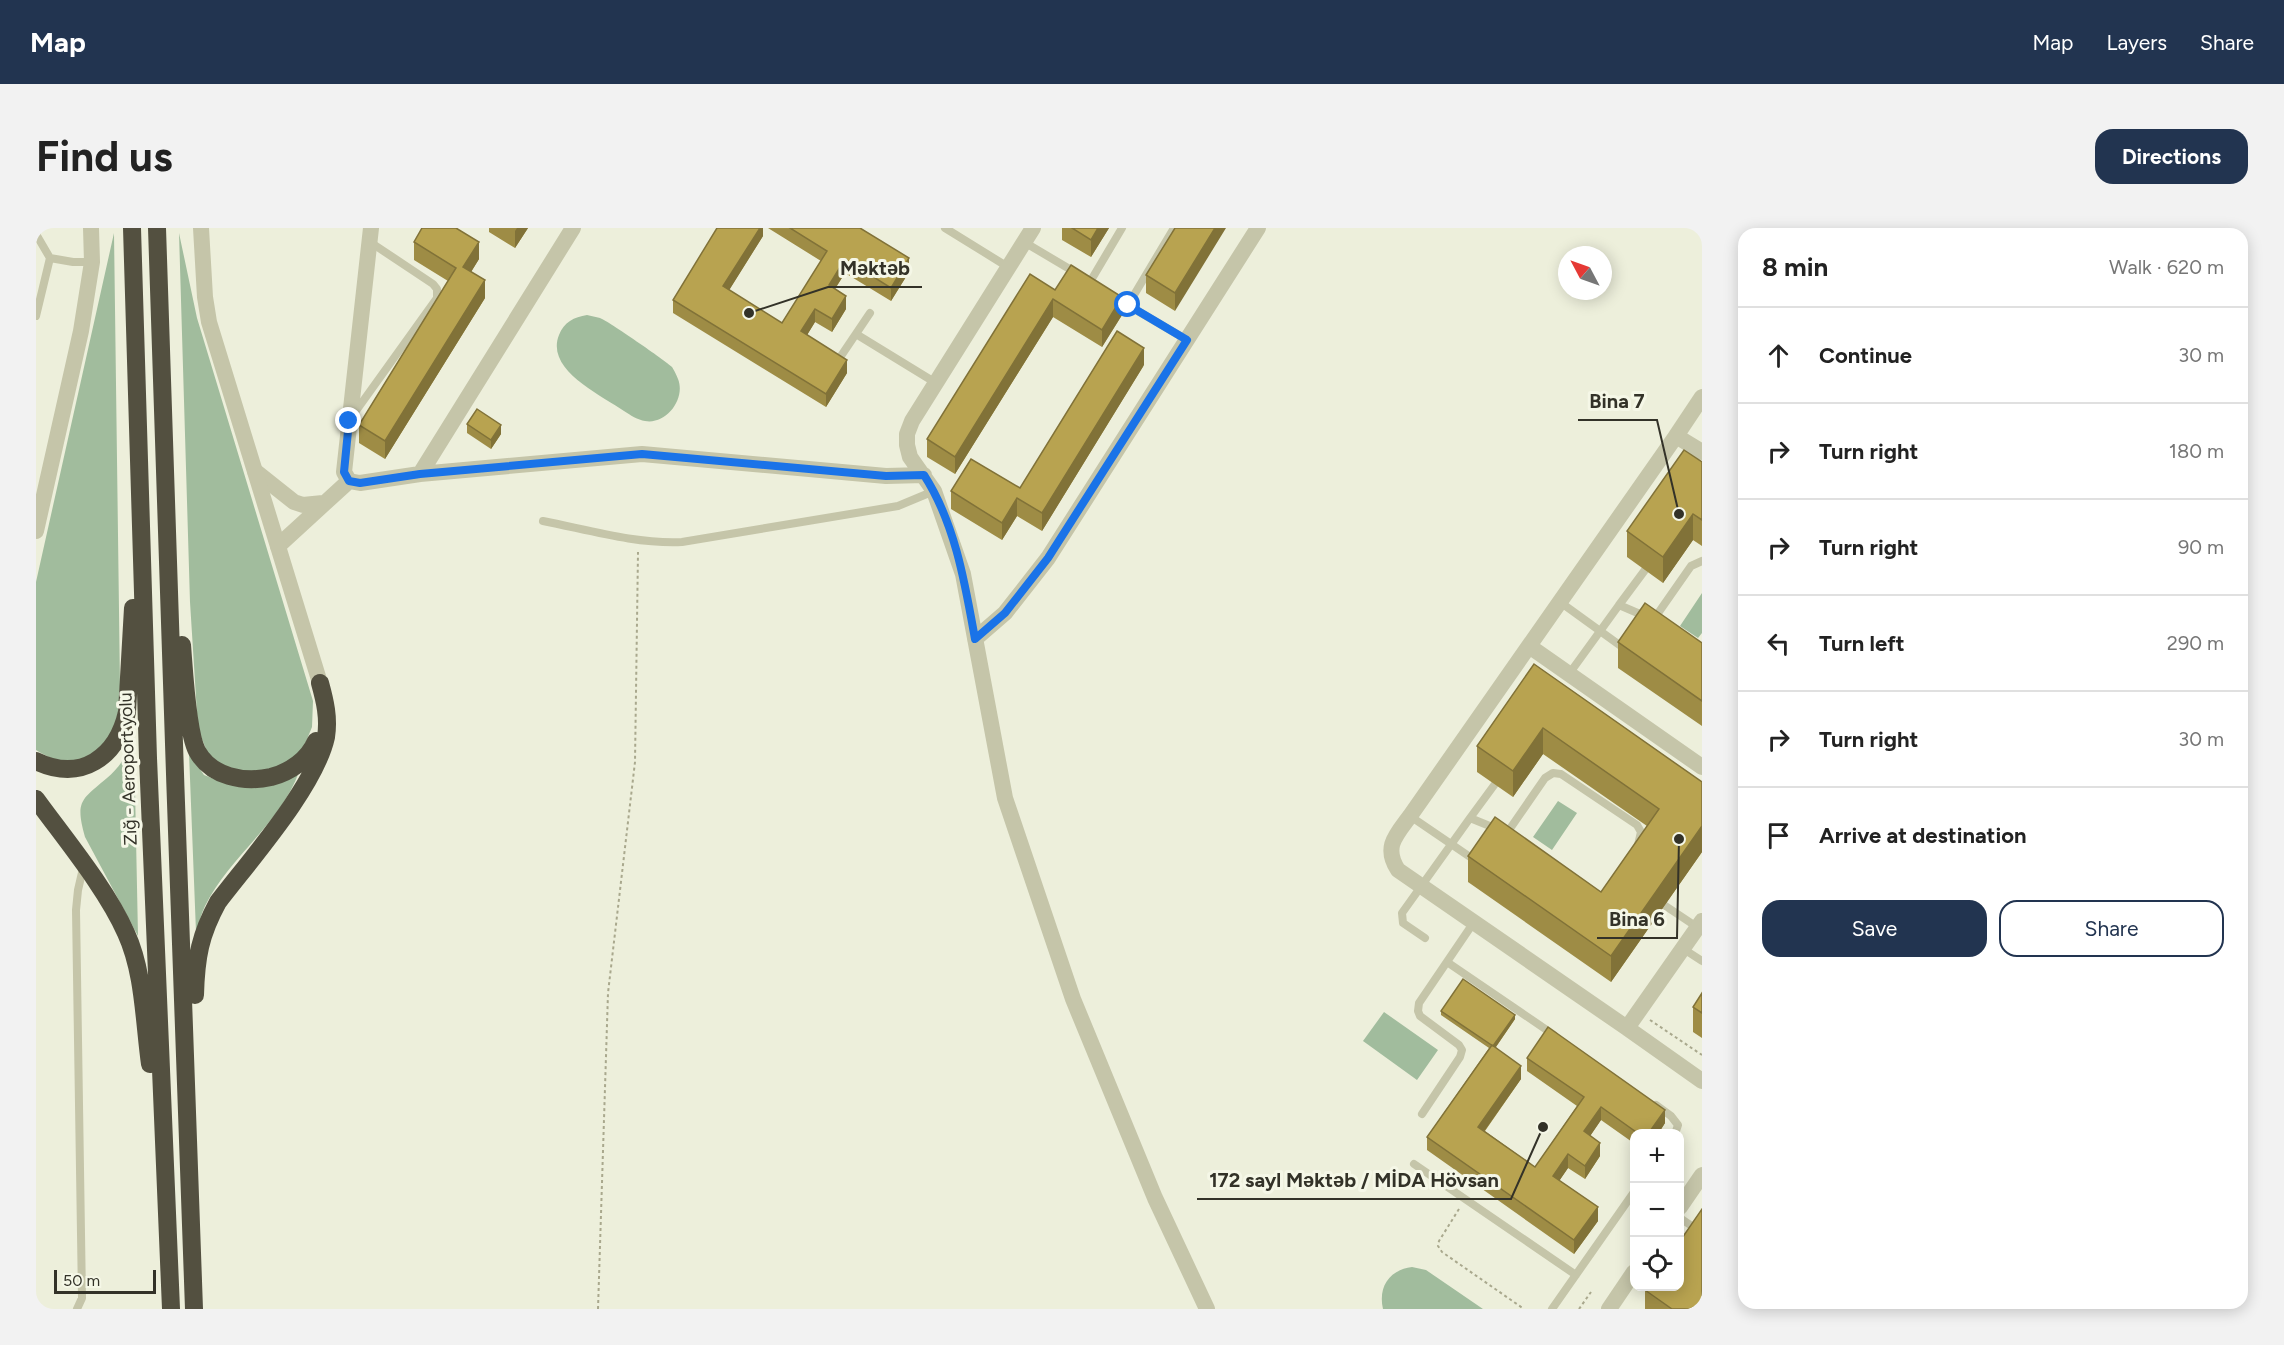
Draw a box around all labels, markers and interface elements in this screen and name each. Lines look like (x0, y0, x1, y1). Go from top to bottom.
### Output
text: Map (30, 25, 86, 59)
text: Map (2033, 30, 2073, 55)
text: Layers (2106, 30, 2167, 55)
text: Share (2200, 30, 2254, 55)
button: Directions (2095, 129, 2248, 184)
text: Find us (36, 131, 173, 182)
north arrow (1558, 246, 1612, 300)
callout: Məktəb (828, 249, 922, 287)
text: 8 min (1762, 251, 1828, 283)
text: Walk · 620 m (2109, 255, 2224, 279)
text: Məktəb (840, 256, 910, 280)
route start (1114, 291, 1140, 317)
icon: ahead (1762, 339, 1795, 372)
text: Continue (1819, 342, 1912, 369)
text: 30 m (2178, 343, 2224, 367)
callout: Bina 7 (1578, 382, 1657, 420)
text: Bina 7 (1589, 389, 1645, 413)
route end (335, 407, 361, 433)
icon: right (1762, 435, 1795, 468)
text: Turn right (1819, 438, 1918, 465)
text: 180 m (2169, 439, 2224, 463)
icon: right (1762, 531, 1795, 564)
text: Turn right (1819, 534, 1918, 561)
text: 90 m (2178, 535, 2224, 559)
icon: left (1762, 627, 1795, 660)
text: Turn left (1819, 630, 1905, 657)
text: 290 m (2167, 631, 2224, 655)
street label: Zığ - Aeroport yolu (114, 692, 142, 846)
icon: right (1762, 723, 1795, 756)
text: Turn right (1819, 726, 1918, 753)
text: 30 m (2178, 727, 2224, 751)
icon: arrive (1762, 819, 1795, 852)
text: Arrive at destination (1819, 822, 2027, 849)
callout: Bina 6 (1597, 900, 1677, 938)
button: Save (1762, 900, 1987, 957)
button: Share (1999, 900, 2224, 957)
text: Bina 6 (1609, 907, 1665, 931)
map controls (1630, 1129, 1684, 1291)
button: + (1630, 1129, 1684, 1183)
callout: 172 sayl Məktəb / MİDA Hövsan (1197, 1161, 1511, 1199)
text: 172 sayl Məktəb / MİDA Hövsan (1209, 1168, 1499, 1192)
button: − (1630, 1183, 1684, 1237)
button: locate (1630, 1237, 1684, 1291)
scale bar (54, 1267, 156, 1294)
text: 50 m (63, 1271, 100, 1290)

